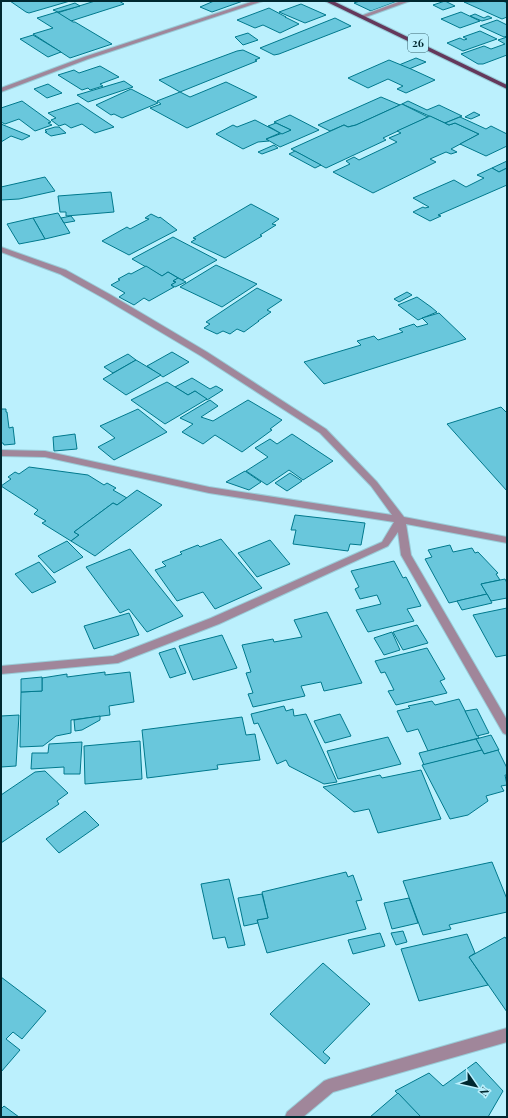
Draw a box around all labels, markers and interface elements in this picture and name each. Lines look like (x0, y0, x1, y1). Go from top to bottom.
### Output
road number: 26 (408, 34, 428, 52)
north arrow (456, 1066, 496, 1106)
text: N (476, 1084, 493, 1099)

